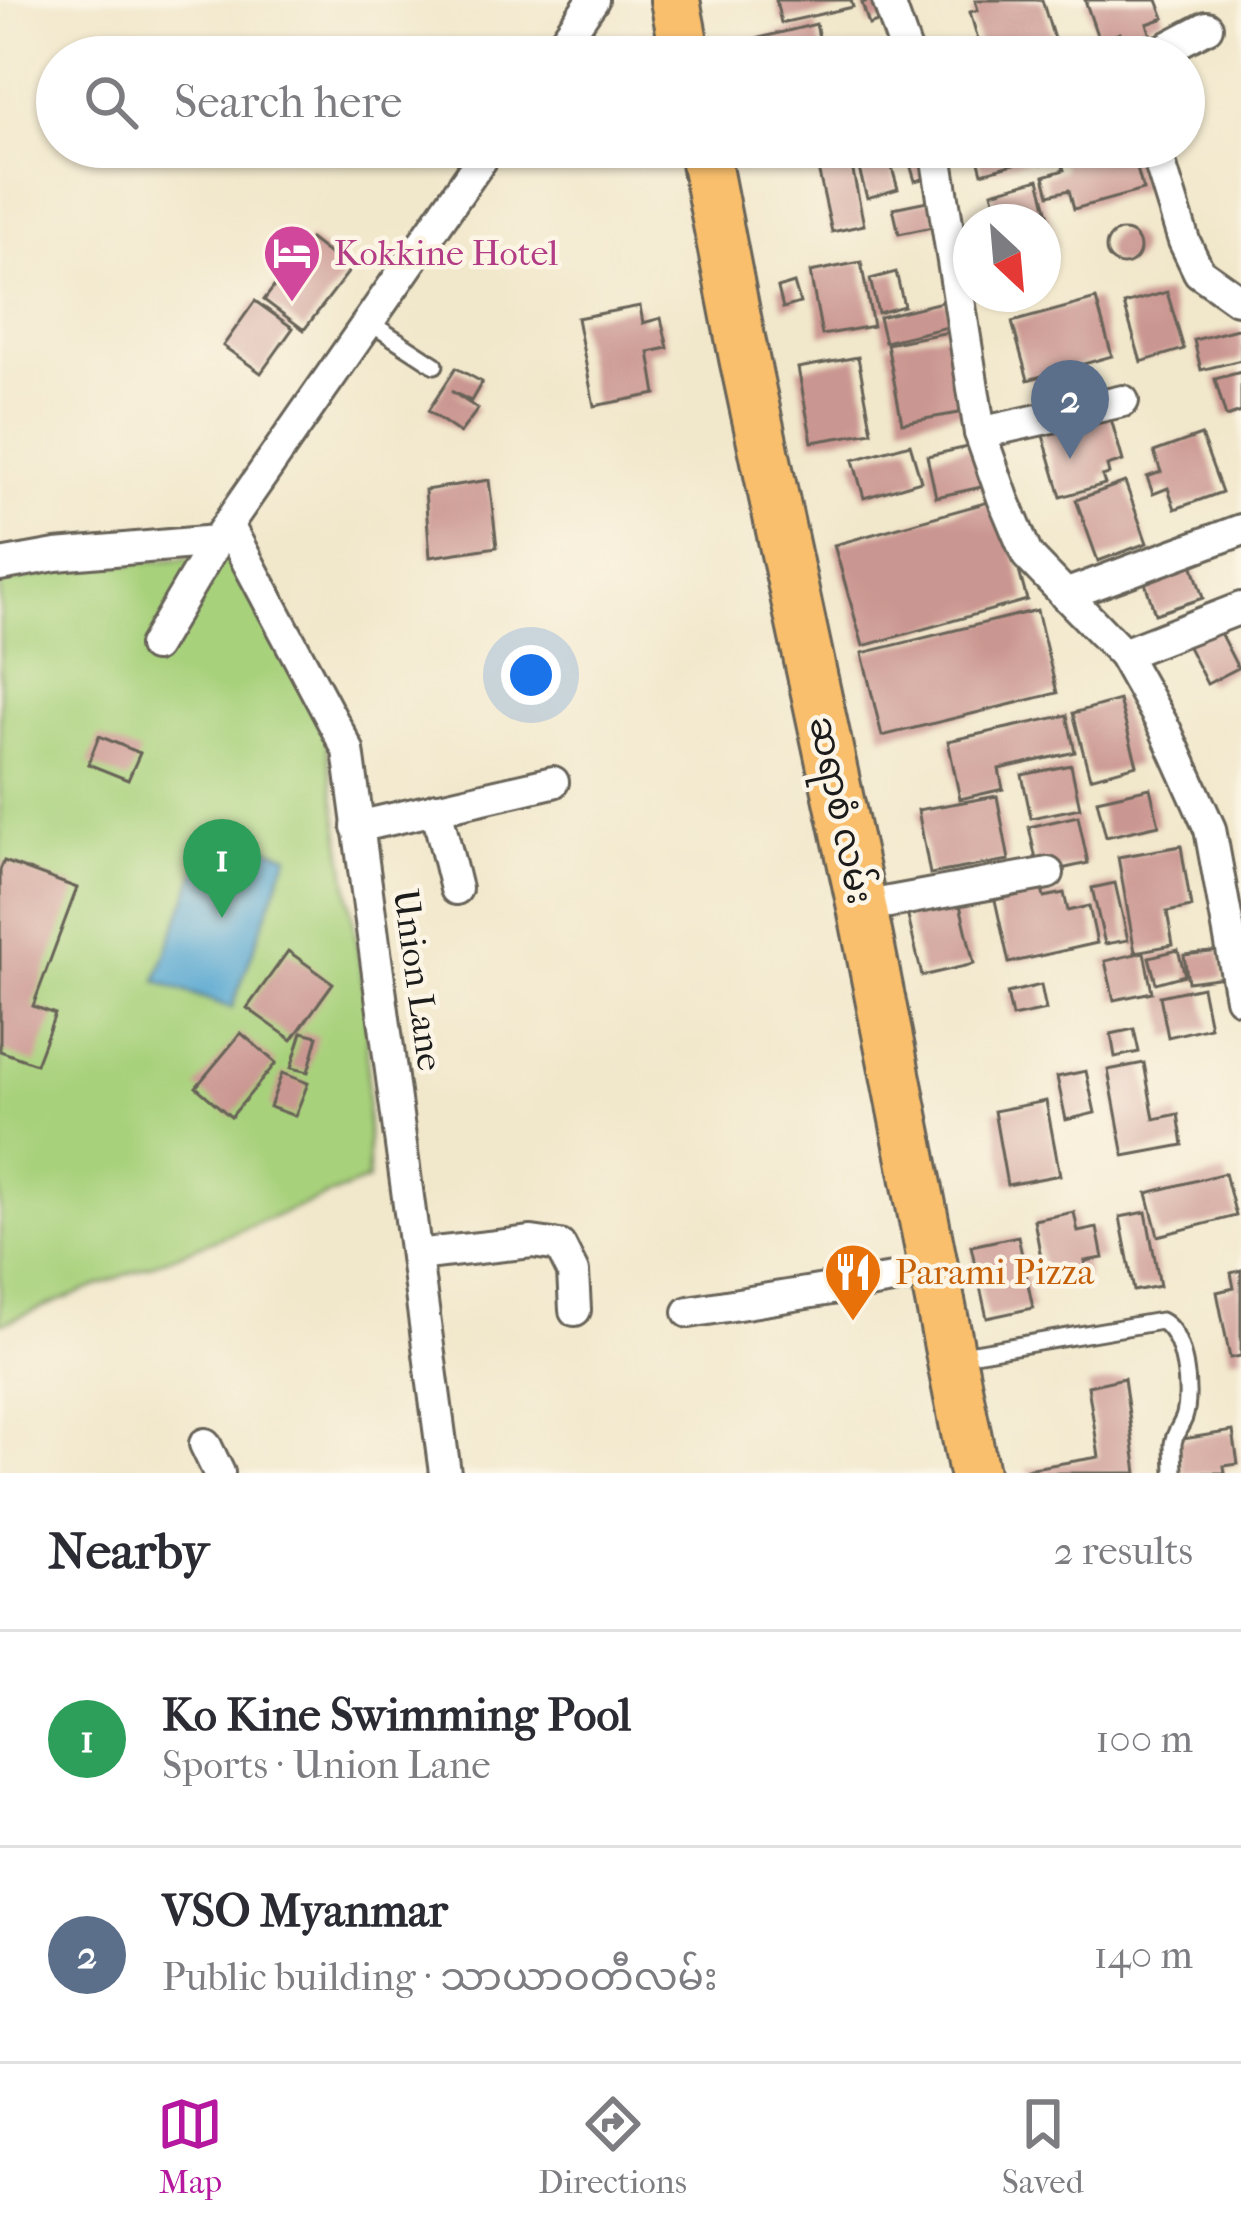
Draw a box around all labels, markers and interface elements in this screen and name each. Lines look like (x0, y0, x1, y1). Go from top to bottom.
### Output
search box (36, 36, 1205, 168)
icon: search (78, 69, 144, 135)
text: Search here (174, 76, 402, 129)
north arrow (953, 204, 1061, 312)
hotel icon: Kokkine Hotel (261, 222, 323, 304)
place label: Kokkine Hotel (334, 232, 558, 274)
pin: 2 (1031, 360, 1109, 459)
your location (501, 645, 561, 705)
street label: ဆရာစံ လမ်း (793, 711, 885, 909)
pin: 1 (183, 819, 261, 918)
street label: Union Lane (384, 887, 452, 1073)
restaurant icon: Parami Pizza (822, 1241, 884, 1323)
place label: Parami Pizza (895, 1251, 1094, 1293)
text: Nearby (48, 1521, 209, 1581)
text: 2 results (1054, 1528, 1193, 1574)
text: Ko Kine Swimming Pool (162, 1689, 631, 1742)
text: 1 (80, 1716, 94, 1762)
text: 100 m (1095, 1716, 1193, 1762)
text: Sports · Union Lane (162, 1742, 491, 1788)
text: VSO Myanmar (162, 1885, 448, 1938)
text: 2 (77, 1932, 97, 1978)
text: 140 m (1094, 1932, 1193, 1978)
text: Public building · သာယာဝတီလမ်း (162, 1954, 717, 2000)
tab: Map (157, 2091, 223, 2202)
tab: Directions (538, 2091, 687, 2202)
tab: Saved (1002, 2091, 1084, 2202)

